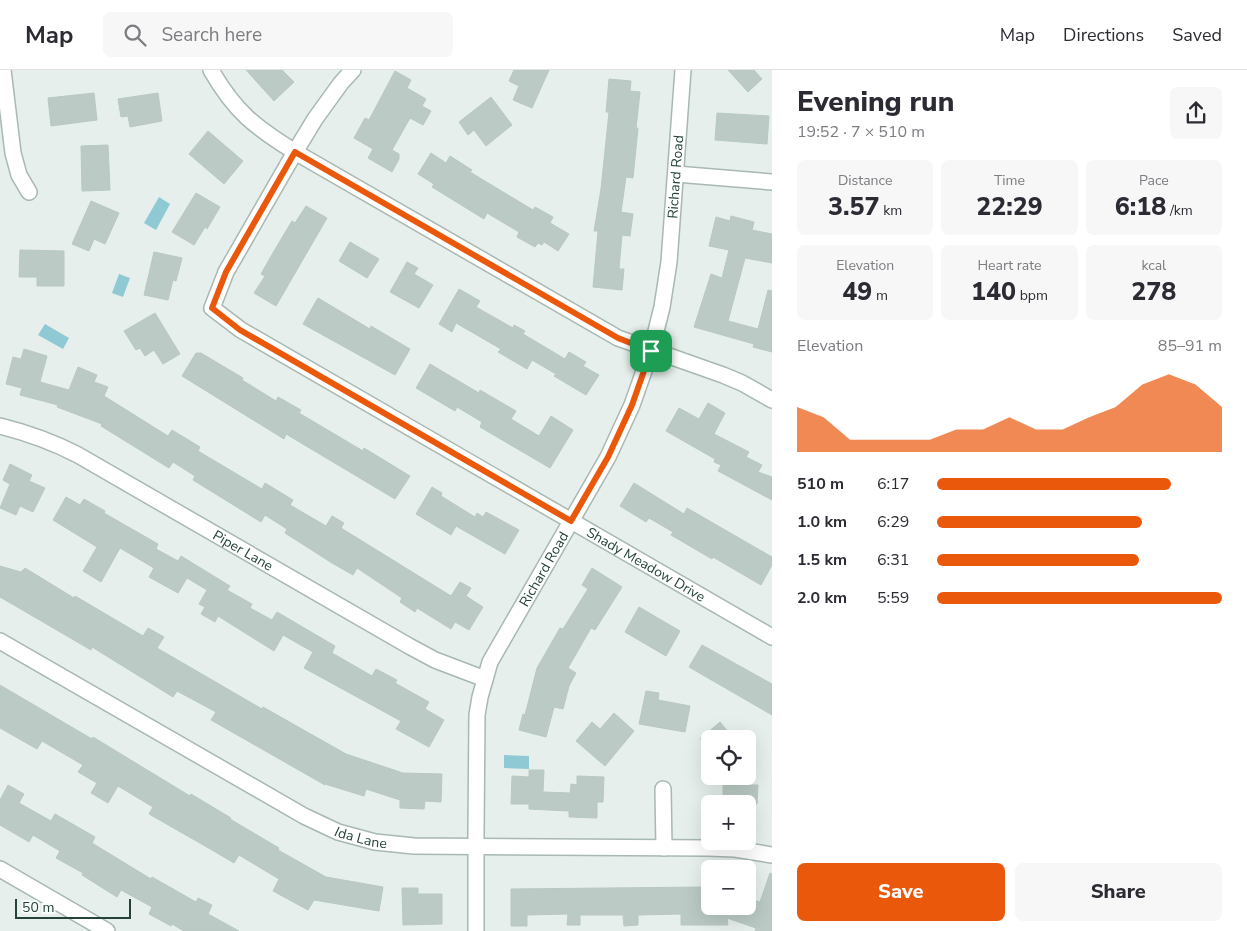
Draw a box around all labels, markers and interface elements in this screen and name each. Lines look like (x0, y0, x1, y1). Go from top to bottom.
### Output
search box (103, 12, 453, 57)
text: Map (25, 19, 73, 51)
icon: search (121, 21, 149, 49)
text: Search here (161, 22, 262, 48)
text: Map (1000, 23, 1035, 47)
text: Directions (1063, 23, 1144, 47)
text: Saved (1172, 23, 1222, 47)
text: Evening run (797, 83, 954, 121)
button: share (1170, 87, 1222, 139)
text: 19:52 · 7 × 510 m (797, 121, 925, 143)
street label: Richard Road (663, 134, 688, 219)
text: Distance (838, 171, 892, 190)
text: Time (994, 171, 1025, 190)
text: Pace (1139, 171, 1169, 190)
text: 3.57 (828, 190, 880, 224)
text: 22:29 (976, 190, 1043, 224)
text: 6:18 (1115, 190, 1166, 224)
text: km (880, 201, 902, 220)
text: /km (1166, 201, 1193, 220)
text: Elevation (836, 256, 894, 275)
text: Heart rate (977, 256, 1042, 275)
text: kcal (1141, 256, 1166, 275)
text: 49 (842, 275, 872, 309)
text: 140 (971, 275, 1016, 309)
text: 278 (1131, 275, 1176, 309)
text: m (872, 286, 888, 305)
text: bpm (1016, 286, 1048, 305)
pin (630, 330, 672, 372)
text: Elevation (797, 335, 863, 357)
text: 85–91 m (1158, 335, 1222, 357)
icon: arrive (637, 337, 665, 365)
text: 510 m (797, 473, 844, 495)
text: 6:17 (877, 473, 909, 495)
text: 1.0 km (797, 511, 847, 533)
text: 6:29 (877, 511, 909, 533)
street label: Shady Meadow Drive (583, 523, 709, 606)
street label: Piper Lane (209, 526, 277, 576)
street label: Richard Road (515, 528, 573, 610)
text: 1.5 km (797, 549, 847, 571)
text: 6:31 (877, 549, 909, 571)
text: 2.0 km (797, 587, 847, 609)
text: 5:59 (877, 587, 909, 609)
map controls (701, 730, 756, 915)
button: locate (701, 730, 756, 785)
button: + (701, 795, 756, 850)
street label: Ida Lane (331, 823, 388, 853)
button: − (701, 860, 756, 915)
button: Save (797, 863, 1005, 921)
button: Share (1015, 863, 1222, 921)
scale bar (15, 896, 131, 919)
text: 50 m (22, 898, 54, 917)

